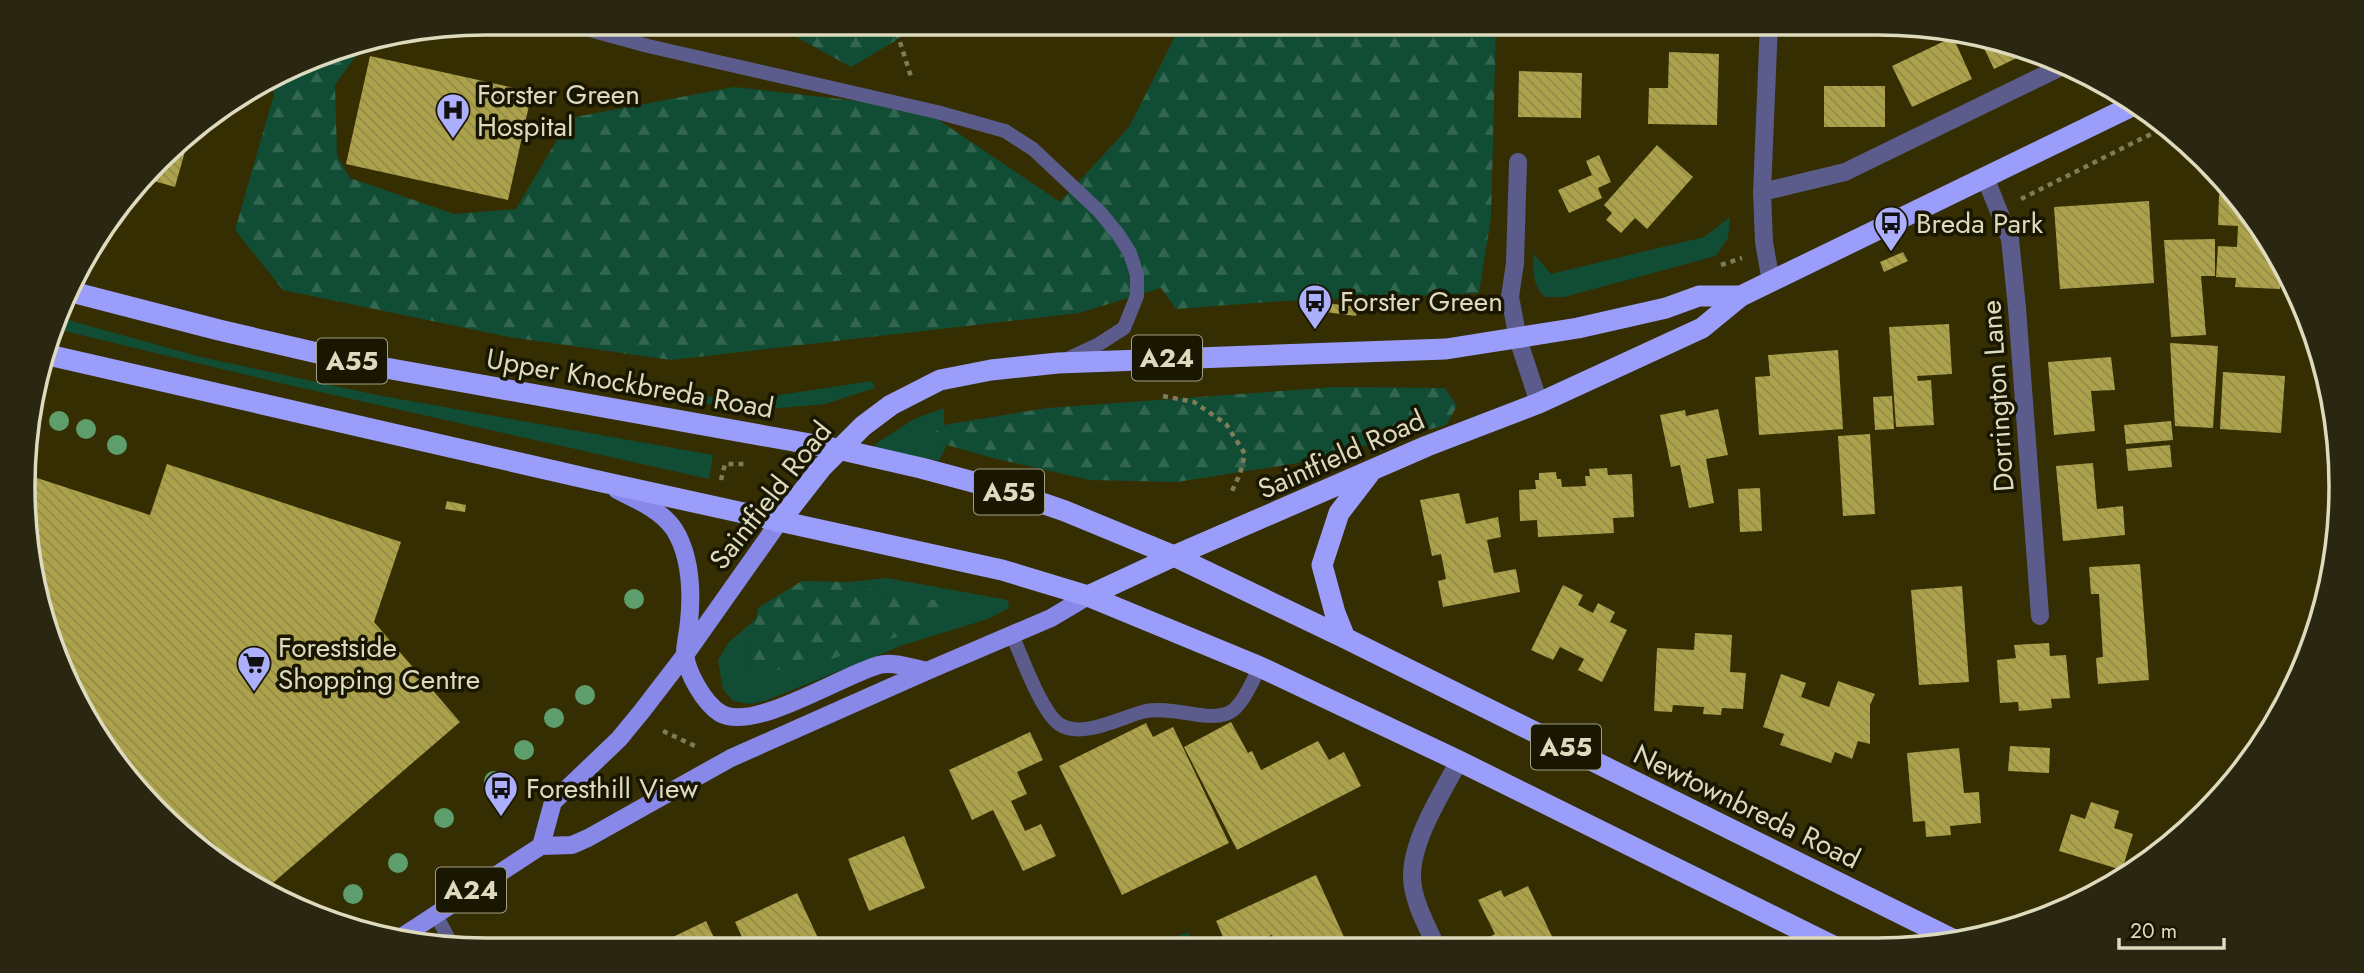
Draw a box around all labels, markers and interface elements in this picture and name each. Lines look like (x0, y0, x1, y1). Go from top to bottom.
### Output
place label: Forster Green Hospital (477, 74, 640, 147)
hospital icon: Forster Green Hospital (434, 91, 472, 140)
place label: Breda Park (1916, 203, 2044, 244)
bus stop icon: Breda Park (1872, 204, 1910, 253)
place label: Forster Green (1340, 281, 1503, 322)
bus stop icon: Forster Green (1296, 282, 1334, 331)
street label: Dorrington Lane (1970, 299, 2025, 493)
road number: A24 (1132, 336, 1202, 380)
road number: A55 (317, 338, 387, 384)
street label: Upper Knockbreda Road (483, 338, 777, 429)
street label: Saintfield Road (1251, 399, 1431, 509)
street label: Saintfield Road (699, 412, 841, 578)
road number: A55 (974, 470, 1044, 514)
place label: Forestside Shopping Centre (278, 627, 480, 700)
supermarket icon: Forestside Shopping Centre (235, 644, 273, 693)
road number: A55 (1531, 724, 1601, 769)
street label: Newtownbreda Road (1626, 734, 1867, 879)
place label: Foresthill View (526, 768, 698, 809)
bus stop icon: Foresthill View (482, 769, 520, 818)
road number: A24 (436, 868, 506, 912)
scale bar (2119, 906, 2224, 950)
text: 20 m (2130, 916, 2177, 946)

